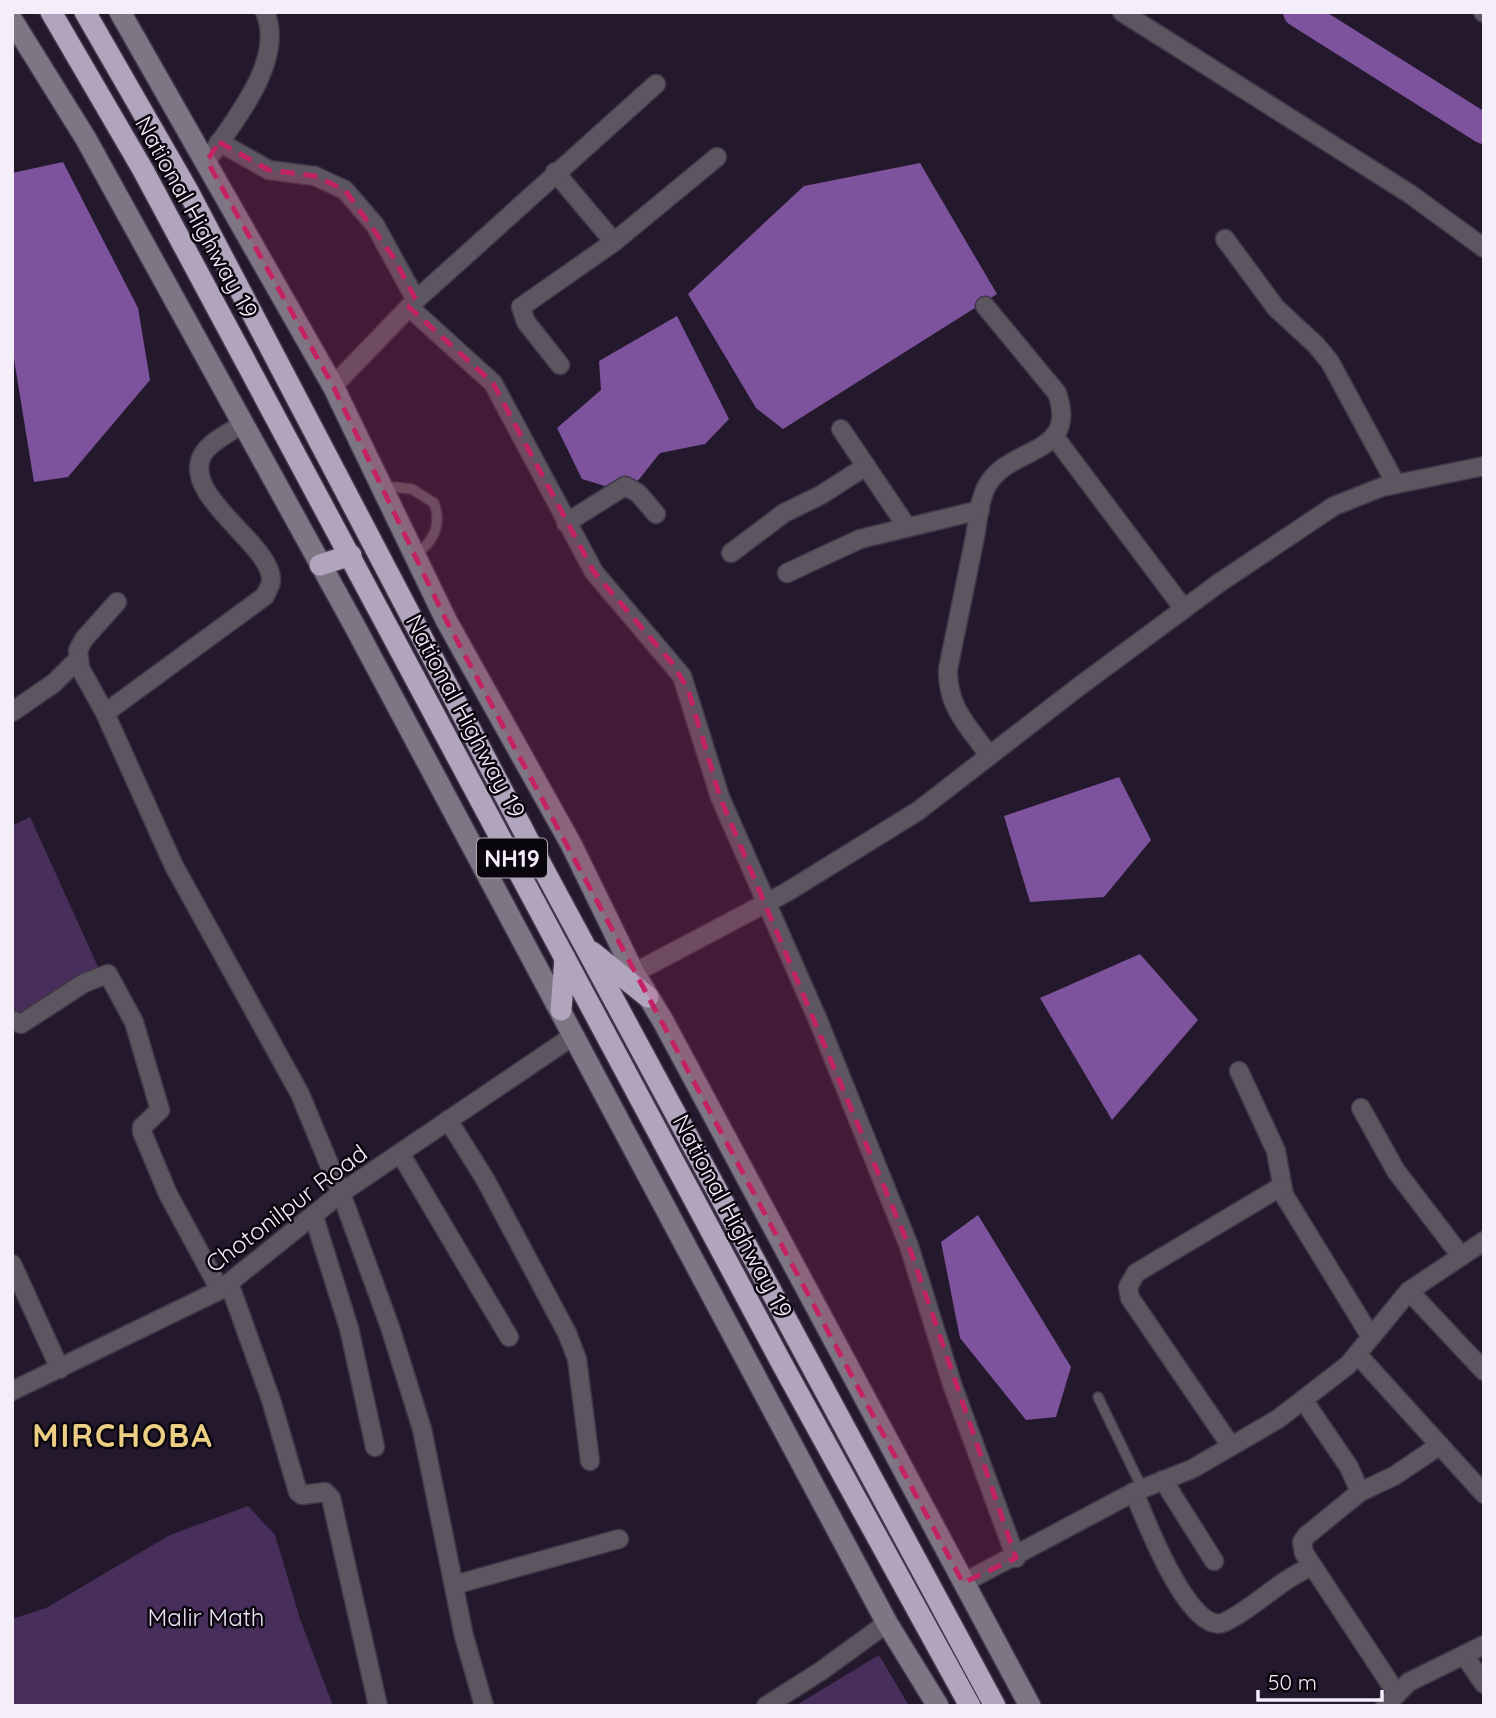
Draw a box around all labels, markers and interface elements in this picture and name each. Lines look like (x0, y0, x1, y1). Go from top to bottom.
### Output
street label: National Highway 19 (129, 111, 265, 323)
street label: National Highway 19 (400, 609, 532, 823)
road number: NH19 (477, 838, 547, 878)
street label: National Highway 19 (667, 1109, 799, 1323)
street label: Chotonilpur Road (199, 1138, 373, 1278)
district label: MIRCHOBA (32, 1415, 214, 1455)
park label: Malir Math (148, 1602, 265, 1632)
scale bar (1258, 1658, 1382, 1702)
text: 50 m (1268, 1669, 1317, 1695)

